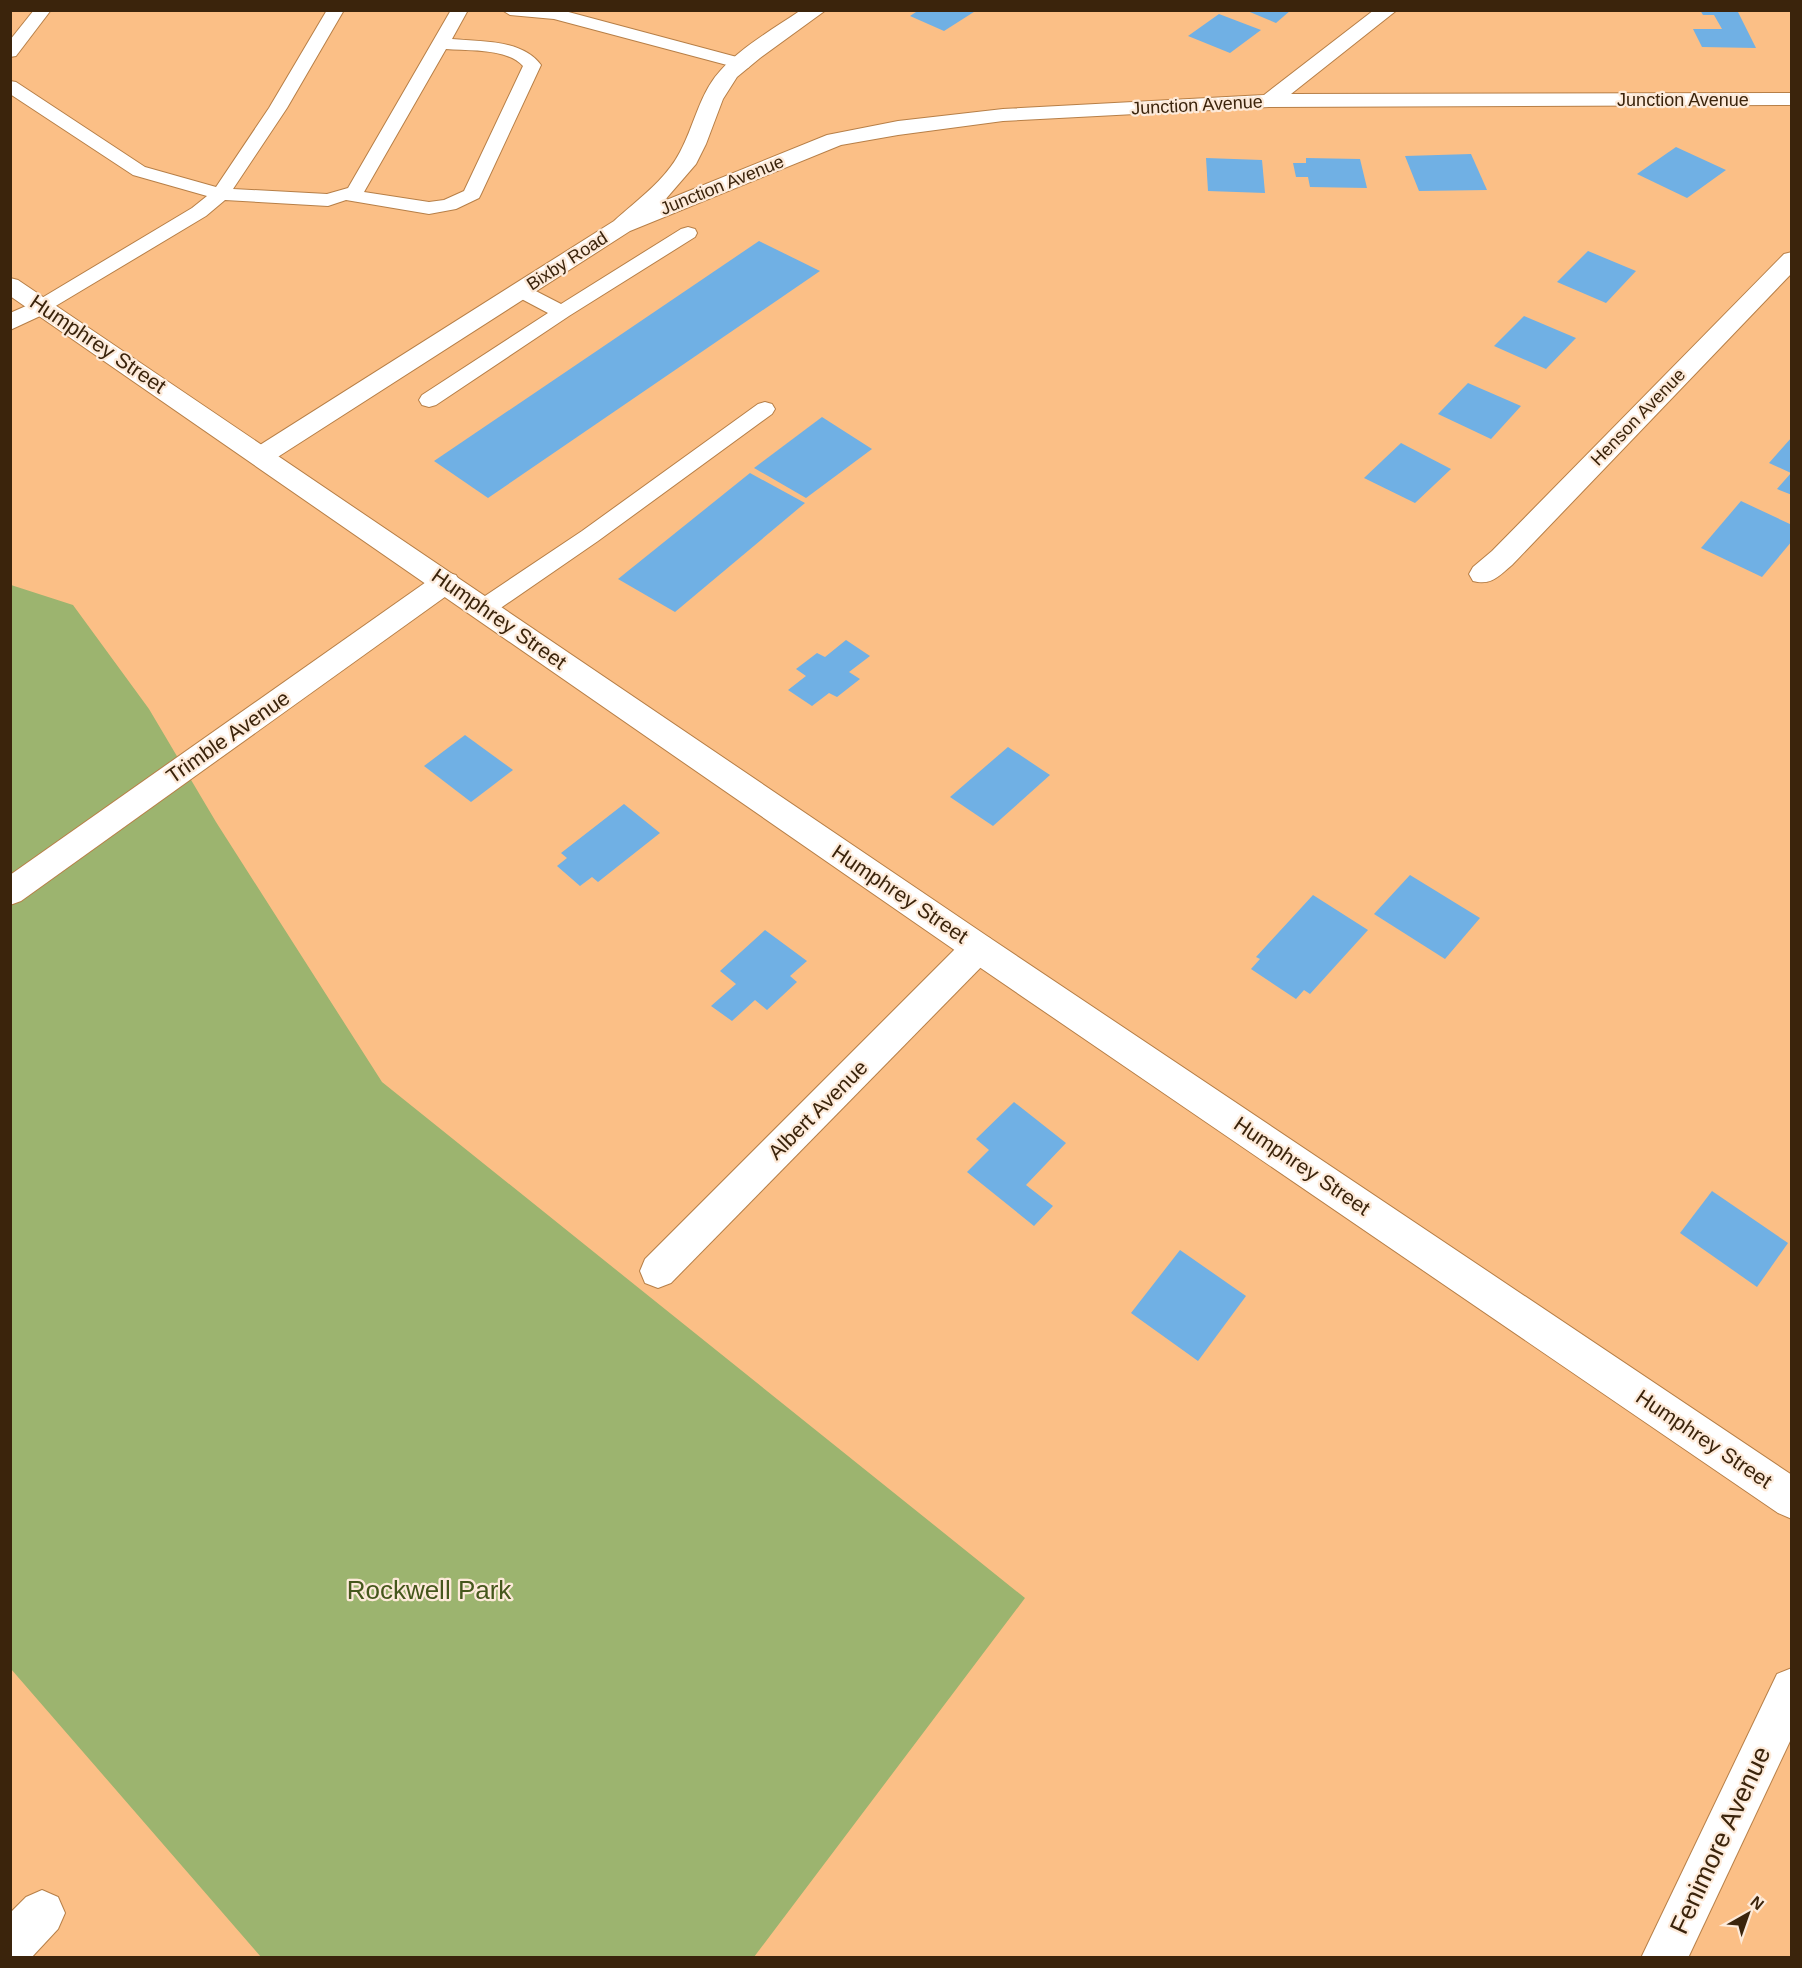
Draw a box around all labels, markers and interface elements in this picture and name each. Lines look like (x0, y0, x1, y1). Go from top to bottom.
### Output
street label: Junction Avenue (1617, 90, 1749, 110)
street label: Junction Avenue (1131, 92, 1263, 118)
street label: Junction Avenue (657, 151, 787, 219)
street label: Bixby Road (523, 228, 611, 294)
street label: Humphrey Street (26, 290, 171, 398)
street label: Henson Avenue (1587, 364, 1689, 470)
street label: Humphrey Street (428, 564, 571, 674)
street label: Trimble Avenue (162, 686, 294, 788)
street label: Humphrey Street (828, 840, 973, 948)
street label: Albert Avenue (763, 1055, 872, 1164)
street label: Humphrey Street (1230, 1112, 1375, 1220)
street label: Humphrey Street (1632, 1385, 1777, 1493)
park label: Rockwell Park (347, 1575, 512, 1605)
street label: Fenimore Avenue (1663, 1742, 1777, 1938)
north arrow (1718, 1884, 1778, 1944)
text: N (1747, 1893, 1767, 1913)

